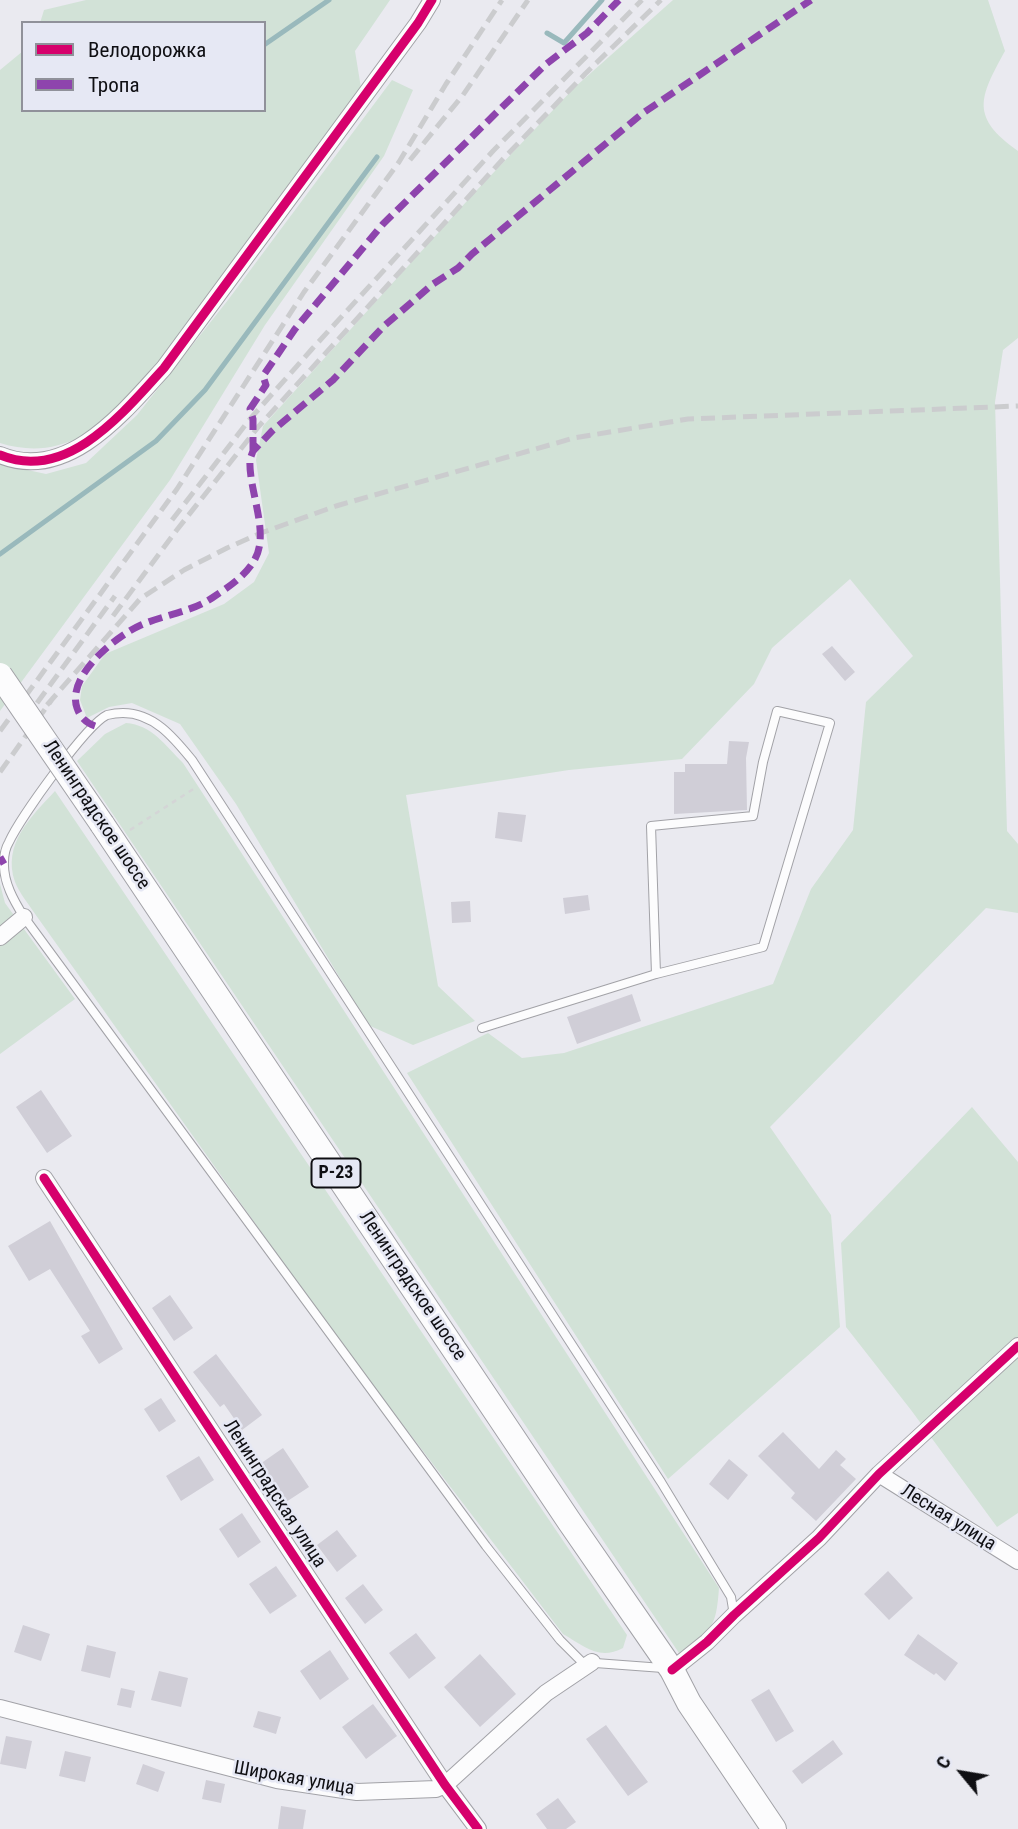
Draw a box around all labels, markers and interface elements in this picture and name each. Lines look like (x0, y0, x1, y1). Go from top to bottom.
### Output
legend (21, 21, 266, 112)
text: Велодорожка (88, 38, 206, 62)
text: Тропа (88, 73, 139, 97)
street label: Ленинградское шоссе (38, 736, 154, 894)
road number: Р-23 (312, 1158, 360, 1188)
street label: Ленинградское шоссе (354, 1207, 470, 1365)
street label: Ленинградская улица (218, 1416, 330, 1572)
street label: Лесная улица (896, 1480, 1000, 1556)
north arrow (927, 1738, 997, 1808)
text: С (931, 1752, 956, 1773)
street label: Широкая улица (232, 1757, 356, 1801)

